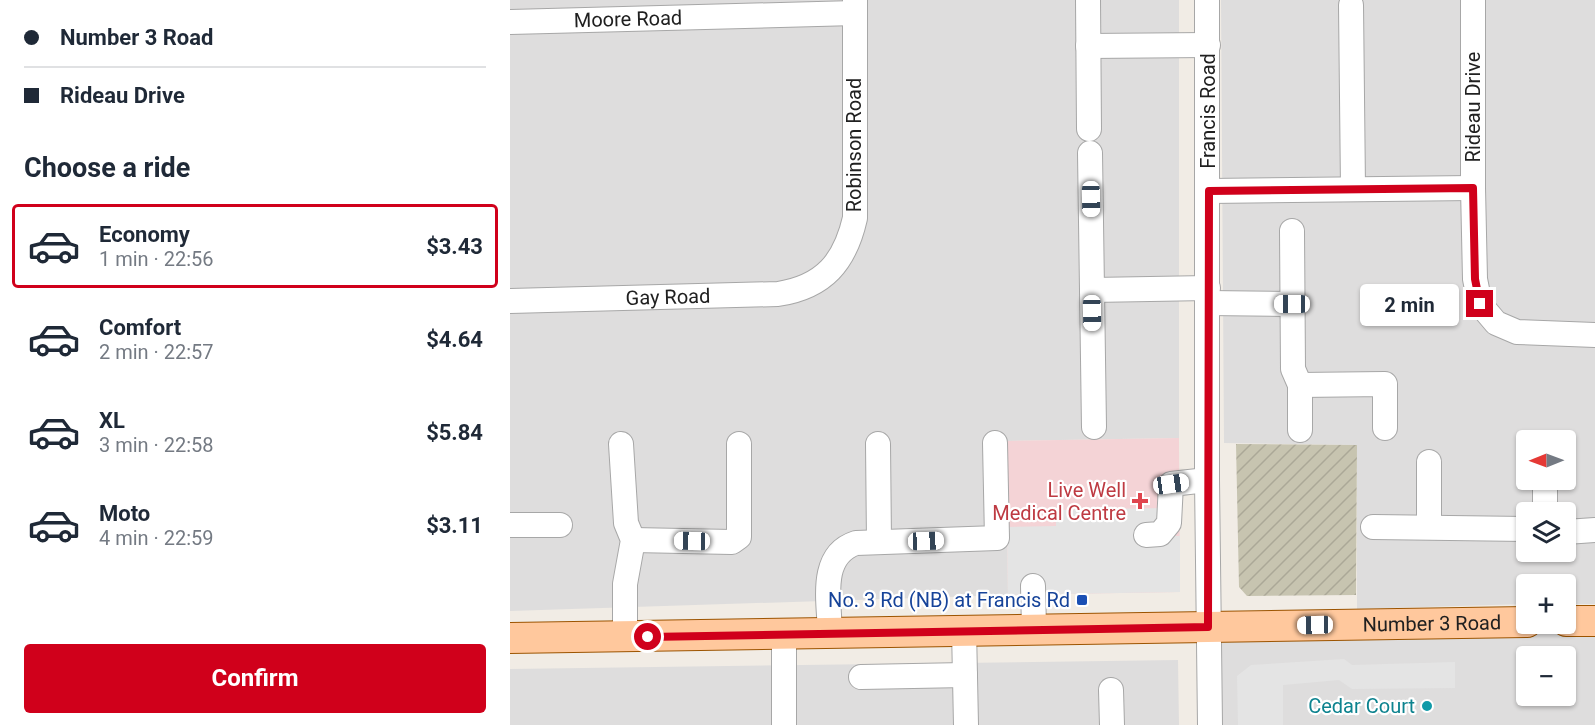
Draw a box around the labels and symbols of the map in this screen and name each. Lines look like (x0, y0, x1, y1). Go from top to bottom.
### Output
street label: Moore Road (573, 6, 682, 32)
street label: Rideau Drive (1461, 52, 1485, 162)
street label: Francis Road (1196, 53, 1220, 169)
street label: Robinson Road (842, 78, 866, 212)
car (1082, 181, 1100, 217)
callout: 2 min (1360, 283, 1459, 325)
street label: Gay Road (625, 284, 711, 310)
route end (1466, 290, 1493, 317)
car (1083, 295, 1101, 331)
car (1274, 295, 1310, 313)
north arrow (1516, 430, 1576, 490)
car (1152, 473, 1190, 495)
place label: Live Well Medical Centre (992, 478, 1126, 525)
marker: Live Well Medical Centre (1131, 492, 1149, 510)
car (908, 531, 944, 551)
car (674, 532, 710, 550)
place label: No. 3 Rd (NB) at Francis Rd (828, 588, 1070, 612)
marker: No. 3 Rd (NB) at Francis Rd (1075, 593, 1089, 607)
street label: Number 3 Road (1362, 610, 1501, 637)
car (1297, 616, 1333, 634)
route start (634, 623, 661, 650)
place label: Cedar Court (1308, 694, 1415, 718)
marker: Cedar Court (1420, 699, 1434, 713)

